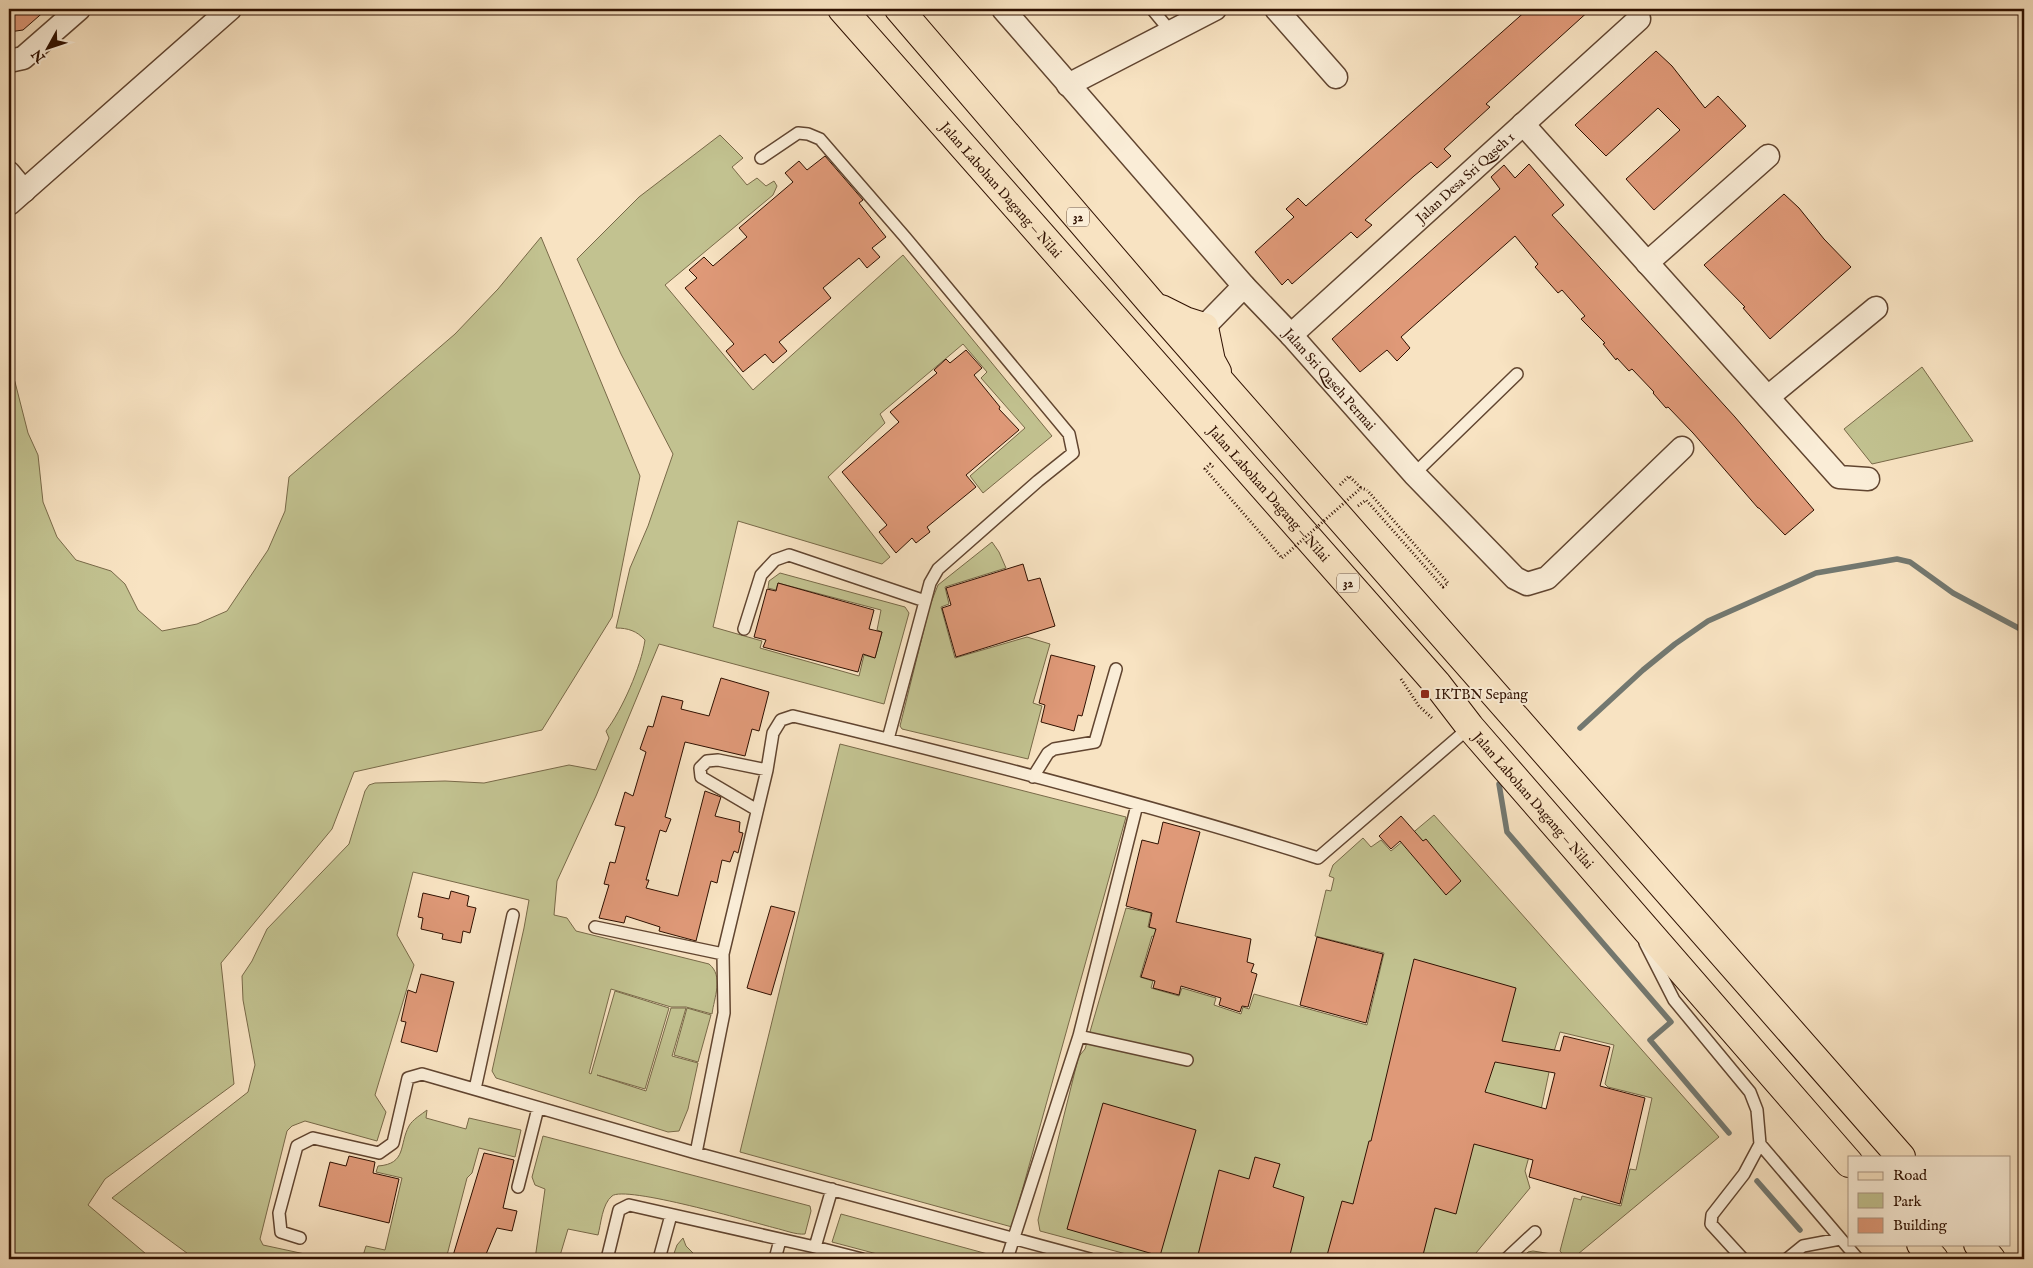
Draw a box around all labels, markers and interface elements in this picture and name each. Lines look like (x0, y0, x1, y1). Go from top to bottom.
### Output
north arrow (22, 22, 72, 72)
text: N (28, 45, 50, 67)
street label: Jalan Labohan Dagang ‒ Nilai (935, 117, 1066, 262)
street label: Jalan Desa Sri Qaseh 1 (1411, 128, 1519, 229)
road number: 32 (1067, 208, 1089, 226)
street label: Jalan Sri Qaseh Permai (1278, 323, 1379, 435)
street label: Jalan Labohan Dagang ‒ Nilai (1202, 421, 1333, 566)
road number: 32 (1337, 574, 1359, 592)
place label: IKTBN Sepang (1435, 686, 1528, 704)
marker: IKTBN Sepang (1419, 688, 1431, 700)
street label: Jalan Labohan Dagang ‒ Nilai (1467, 727, 1597, 873)
legend (1848, 1156, 2010, 1246)
text: Road (1893, 1166, 1928, 1185)
text: Park (1893, 1192, 1923, 1211)
text: Building (1893, 1216, 1948, 1235)

